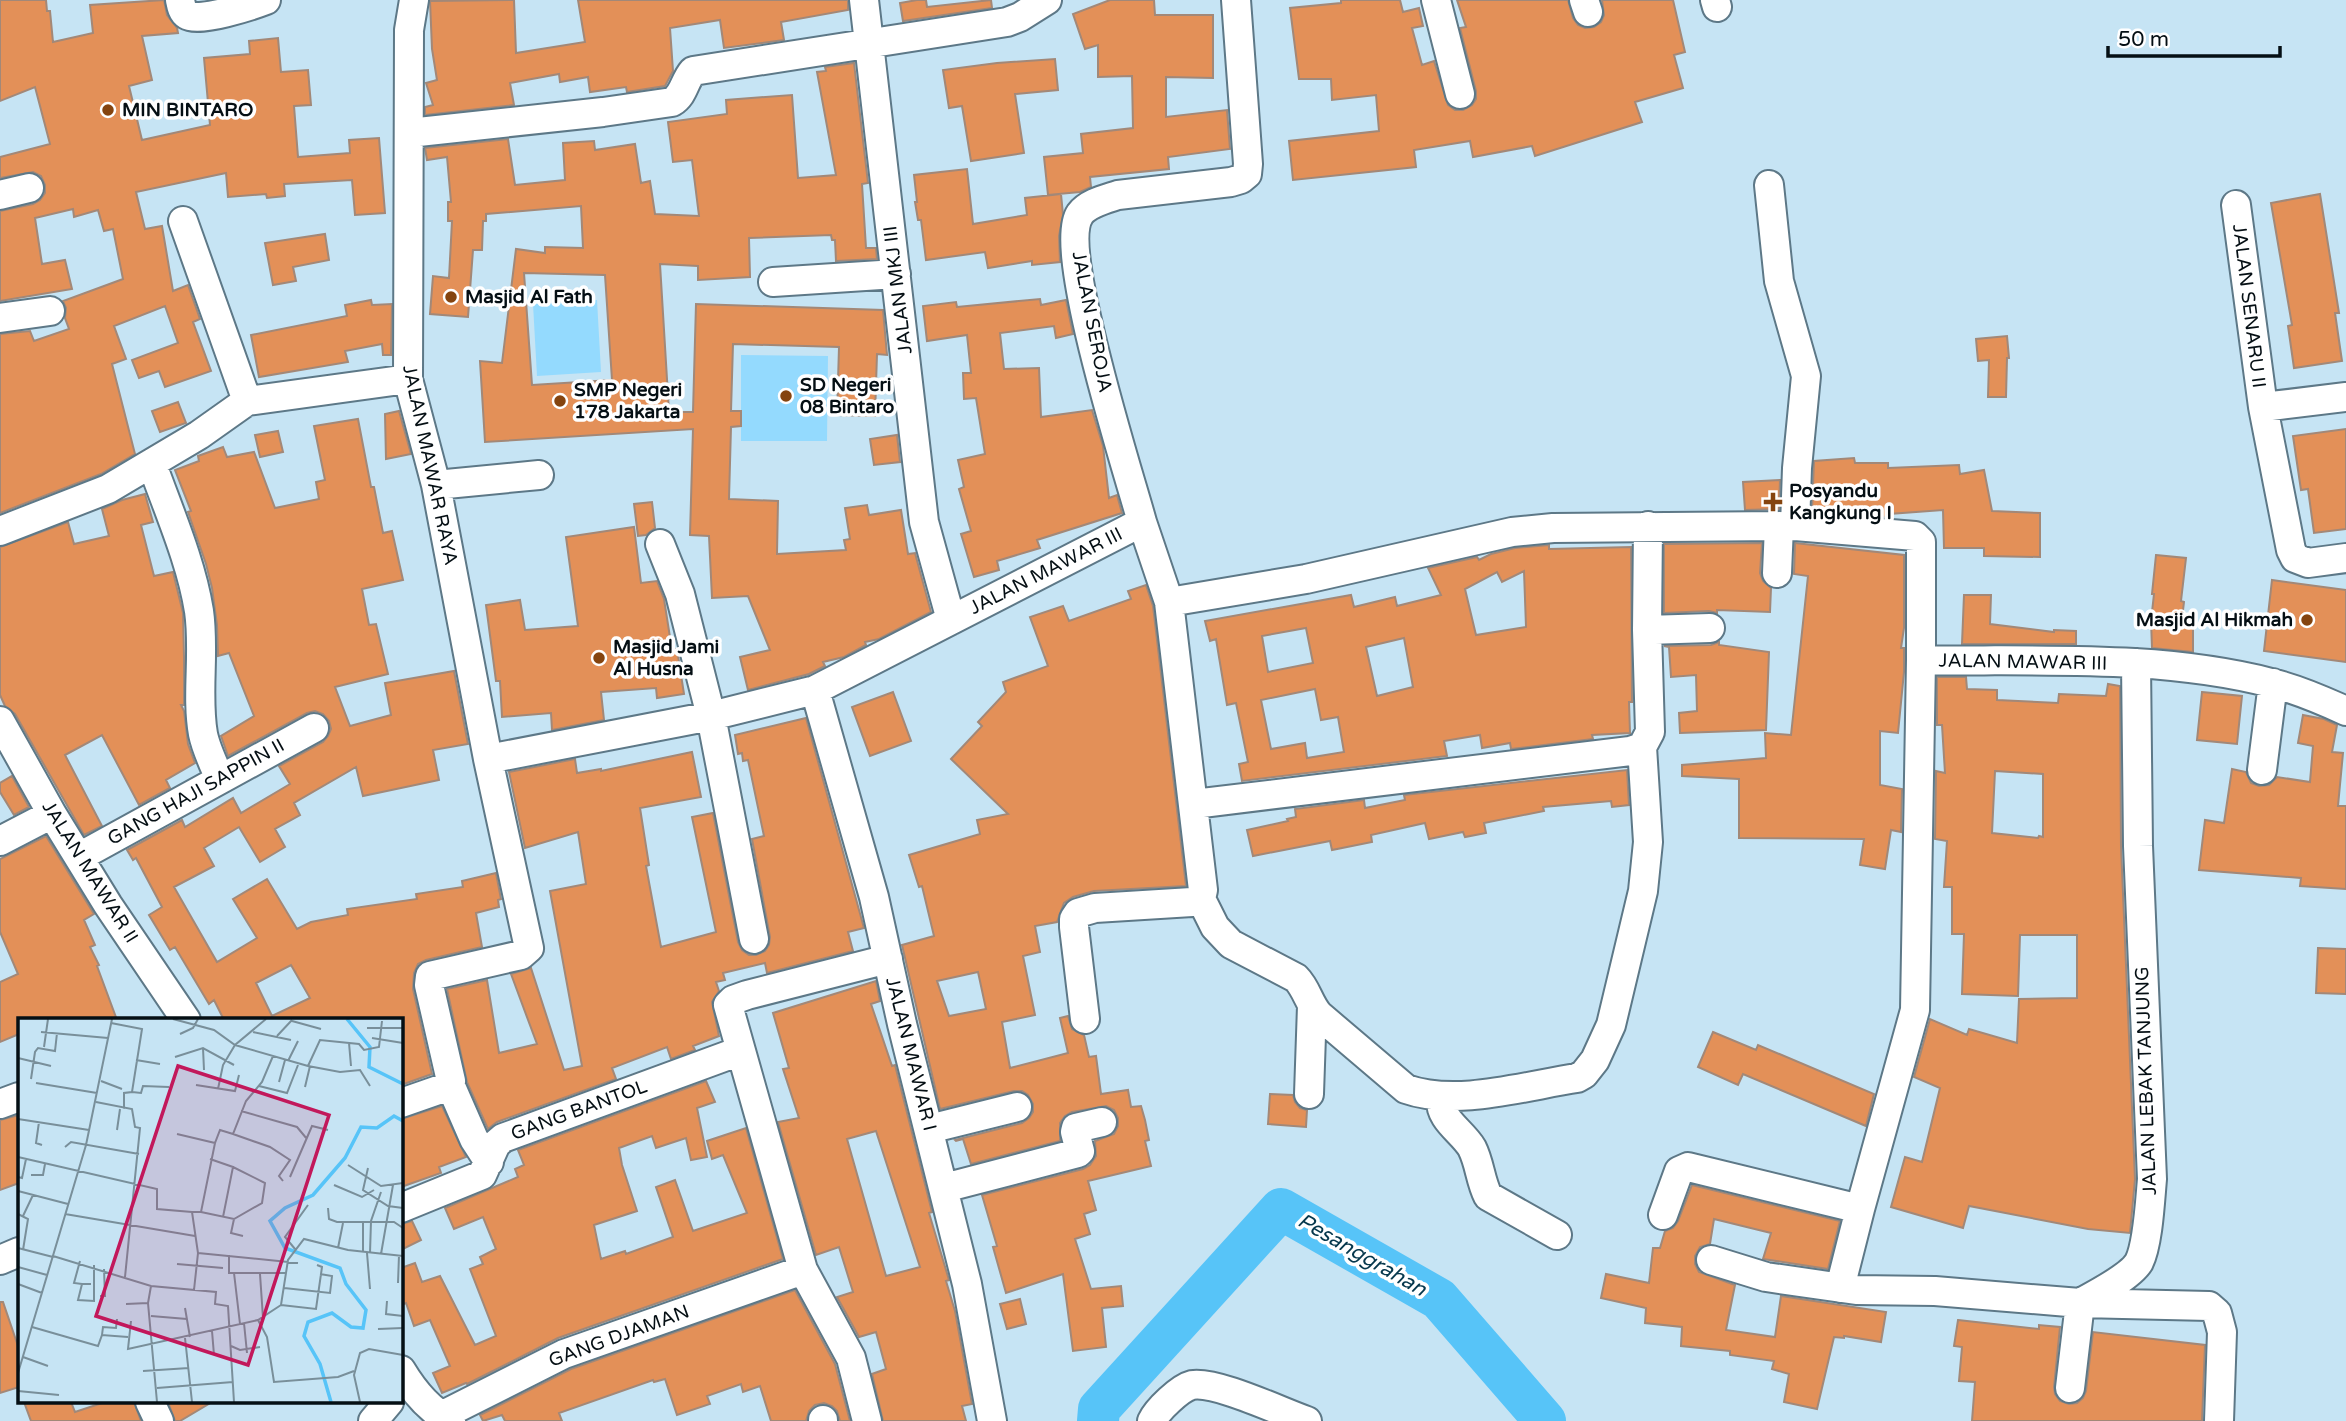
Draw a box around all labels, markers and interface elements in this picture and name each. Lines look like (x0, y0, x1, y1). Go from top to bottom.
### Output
scale bar (2108, 14, 2280, 58)
text: 50 m (2118, 27, 2169, 52)
place label: MIN BINTARO (122, 99, 253, 121)
marker: MIN BINTARO (100, 102, 116, 118)
street label: JALAN SENARU II (2228, 223, 2270, 389)
street label: JALAN MKJ III (879, 225, 917, 355)
street label: JALAN SEROJA (1068, 250, 1116, 394)
place label: Masjid Al Fath (465, 286, 593, 309)
marker: Masjid Al Fath (443, 289, 459, 305)
street label: JALAN MAWAR RAYA (398, 363, 462, 567)
place label: SD Negeri 08 Bintaro (800, 374, 894, 418)
place label: SMP Negeri 178 Jakarta (574, 379, 682, 423)
marker: SD Negeri 08 Bintaro (778, 388, 794, 404)
marker: SMP Negeri 178 Jakarta (552, 393, 568, 409)
place label: Posyandu Kangkung I (1789, 480, 1892, 525)
marker: Posyandu Kangkung I (1763, 492, 1783, 512)
street label: JALAN MAWAR III (966, 523, 1126, 619)
place label: Masjid Al Hikmah (2136, 609, 2293, 632)
marker: Masjid Al Hikmah (2299, 612, 2315, 628)
place label: Masjid Jami Al Husna (613, 636, 719, 680)
marker: Masjid Jami Al Husna (591, 650, 607, 666)
street label: JALAN MAWAR III (1939, 650, 2107, 674)
street label: GANG HAJI SAPPIN II (104, 734, 288, 850)
street label: JALAN MAWAR II (37, 797, 143, 947)
street label: JALAN LEBAK TANJUNG (2131, 966, 2161, 1196)
street label: JALAN MAWAR I (881, 975, 941, 1133)
inset map (18, 1018, 402, 1404)
street label: GANG BANTOL (508, 1075, 650, 1145)
water label: Pesanggrahan (1293, 1208, 1432, 1302)
street label: GANG DJAMAN (546, 1300, 692, 1372)

